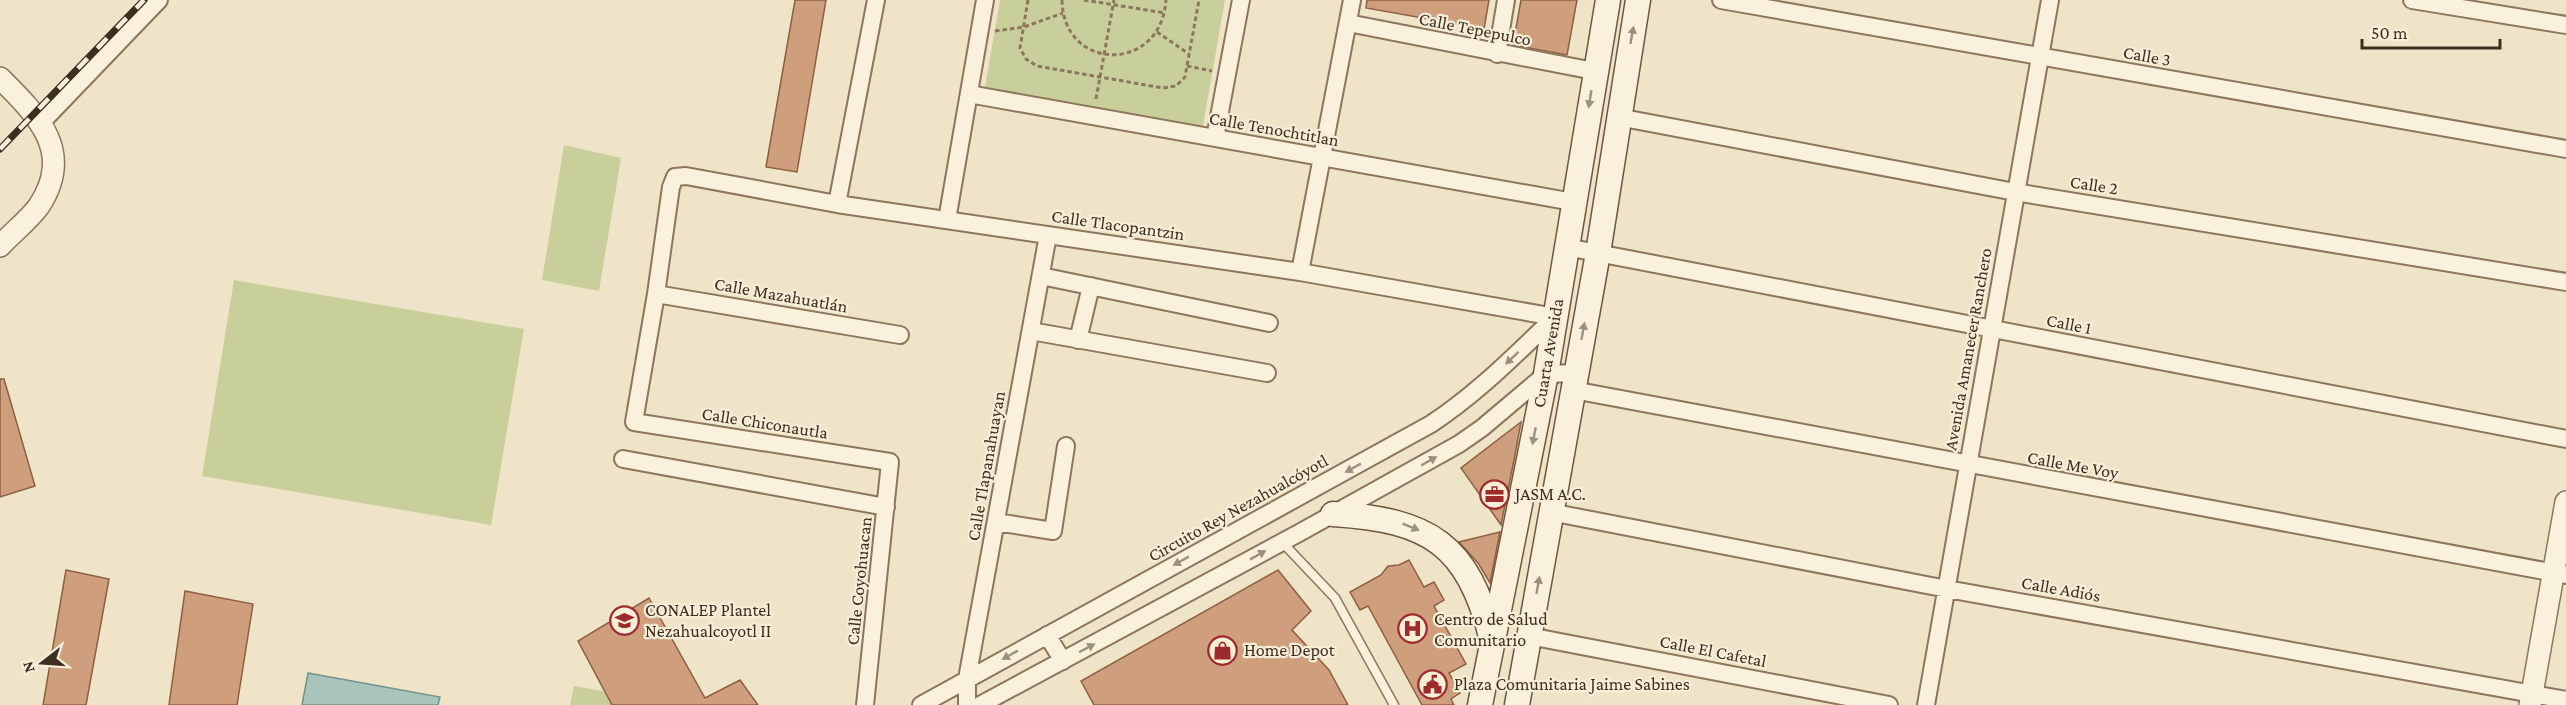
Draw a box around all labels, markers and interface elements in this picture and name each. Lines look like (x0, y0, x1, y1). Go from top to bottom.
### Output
street label: Calle Tepepulco (1417, 8, 1533, 50)
scale bar (2362, 12, 2500, 50)
text: 50 m (2371, 23, 2408, 43)
one-way arrow (1627, 26, 1636, 45)
street label: Calle 3 (2122, 42, 2172, 70)
one-way arrow (1585, 90, 1594, 109)
street label: Calle Tenochtitlan (1207, 108, 1341, 150)
street label: Calle 2 (2069, 171, 2119, 199)
street label: Calle Tlacopantzin (1050, 206, 1186, 244)
street label: Avenida Amanecer Ranchero (1940, 246, 1996, 452)
street label: Calle Mazahuatlán (713, 273, 850, 317)
street label: Cuarta Avenida (1529, 297, 1567, 409)
street label: Calle 1 (2045, 310, 2093, 338)
one-way arrow (1579, 322, 1588, 341)
one-way arrow (1505, 350, 1519, 364)
street label: Calle Tlapanahuayan (963, 389, 1009, 543)
street label: Calle Chiconautla (700, 403, 830, 443)
one-way arrow (1529, 427, 1538, 446)
street label: Calle Me Voy (2026, 447, 2121, 483)
street label: Circuito Rey Nezahualcóyotl (1145, 450, 1332, 566)
one-way arrow (1421, 456, 1438, 466)
one-way arrow (1344, 463, 1361, 473)
office icon: JASM A.C. (1478, 478, 1510, 510)
place label: JASM A.C. (1513, 484, 1586, 504)
street label: Calle Coyohuacan (842, 515, 876, 646)
one-way arrow (1403, 522, 1421, 532)
one-way arrow (1250, 550, 1267, 560)
one-way arrow (1172, 556, 1189, 566)
street label: Calle Adiós (2020, 572, 2102, 606)
one-way arrow (1533, 576, 1542, 595)
place label: CONALEP Plantel Nezahualcoyotl II (645, 600, 771, 641)
school or university icon: CONALEP Plantel Nezahualcoyotl II (608, 604, 640, 636)
place label: Centro de Salud Comunitario (1434, 609, 1548, 650)
hospital icon: Centro de Salud Comunitario (1397, 613, 1429, 645)
street label: Calle El Cafetal (1658, 631, 1768, 671)
north arrow (12, 633, 72, 693)
shop icon: Home Depot (1207, 634, 1239, 666)
place label: Home Depot (1244, 640, 1336, 660)
one-way arrow (1079, 643, 1096, 653)
one-way arrow (1002, 650, 1019, 660)
text: N (18, 659, 38, 675)
public building icon: Plaza Comunitaria Jaime Sabines (1417, 668, 1449, 700)
place label: Plaza Comunitaria Jaime Sabines (1454, 674, 1690, 694)

